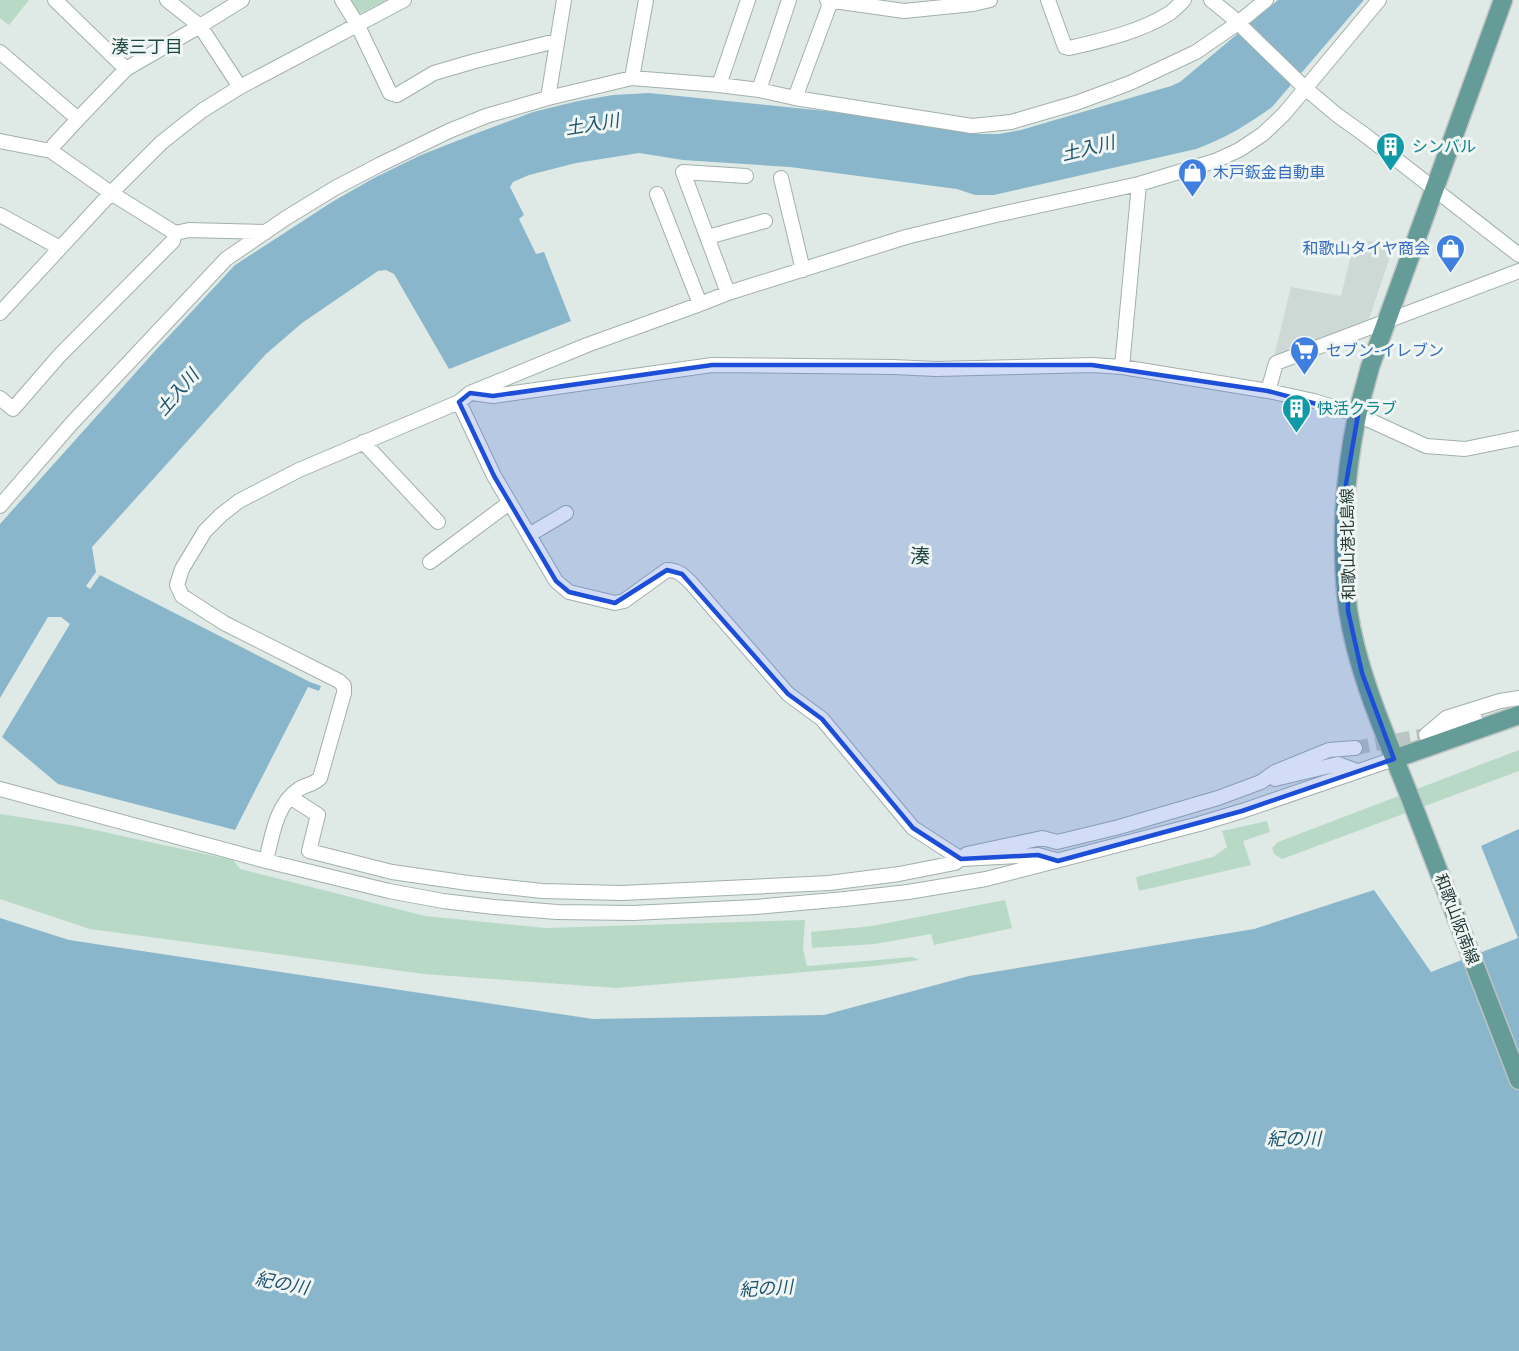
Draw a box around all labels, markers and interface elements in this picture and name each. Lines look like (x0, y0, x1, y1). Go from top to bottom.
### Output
district label: 湊三丁目 (111, 36, 183, 57)
water label: 土入川 (564, 109, 622, 139)
building icon: シンバル (1375, 130, 1407, 172)
water label: 土入川 (1059, 131, 1119, 165)
place label: シンバル (1412, 137, 1476, 156)
shop icon: 木戸鈑金自動車 (1176, 156, 1208, 198)
place label: 木戸鈑金自動車 (1213, 163, 1325, 182)
shop icon: 和歌山タイヤ商会 (1435, 232, 1467, 274)
place label: 和歌山タイヤ商会 (1302, 239, 1430, 258)
supermarket icon: セブン-イレブン (1289, 334, 1321, 376)
place label: セブン-イレブン (1326, 341, 1444, 360)
water label: 土入川 (151, 363, 204, 419)
building icon: 快活クラブ (1280, 392, 1312, 434)
place label: 快活クラブ (1317, 399, 1397, 418)
street label: 和歌山港北島線 (1338, 488, 1358, 600)
district label: 湊 (910, 544, 930, 568)
street label: 和歌山阪南線 (1431, 871, 1483, 967)
water label: 紀の川 (1267, 1128, 1323, 1149)
water label: 紀の川 (253, 1268, 312, 1299)
water label: 紀の川 (738, 1276, 796, 1300)

